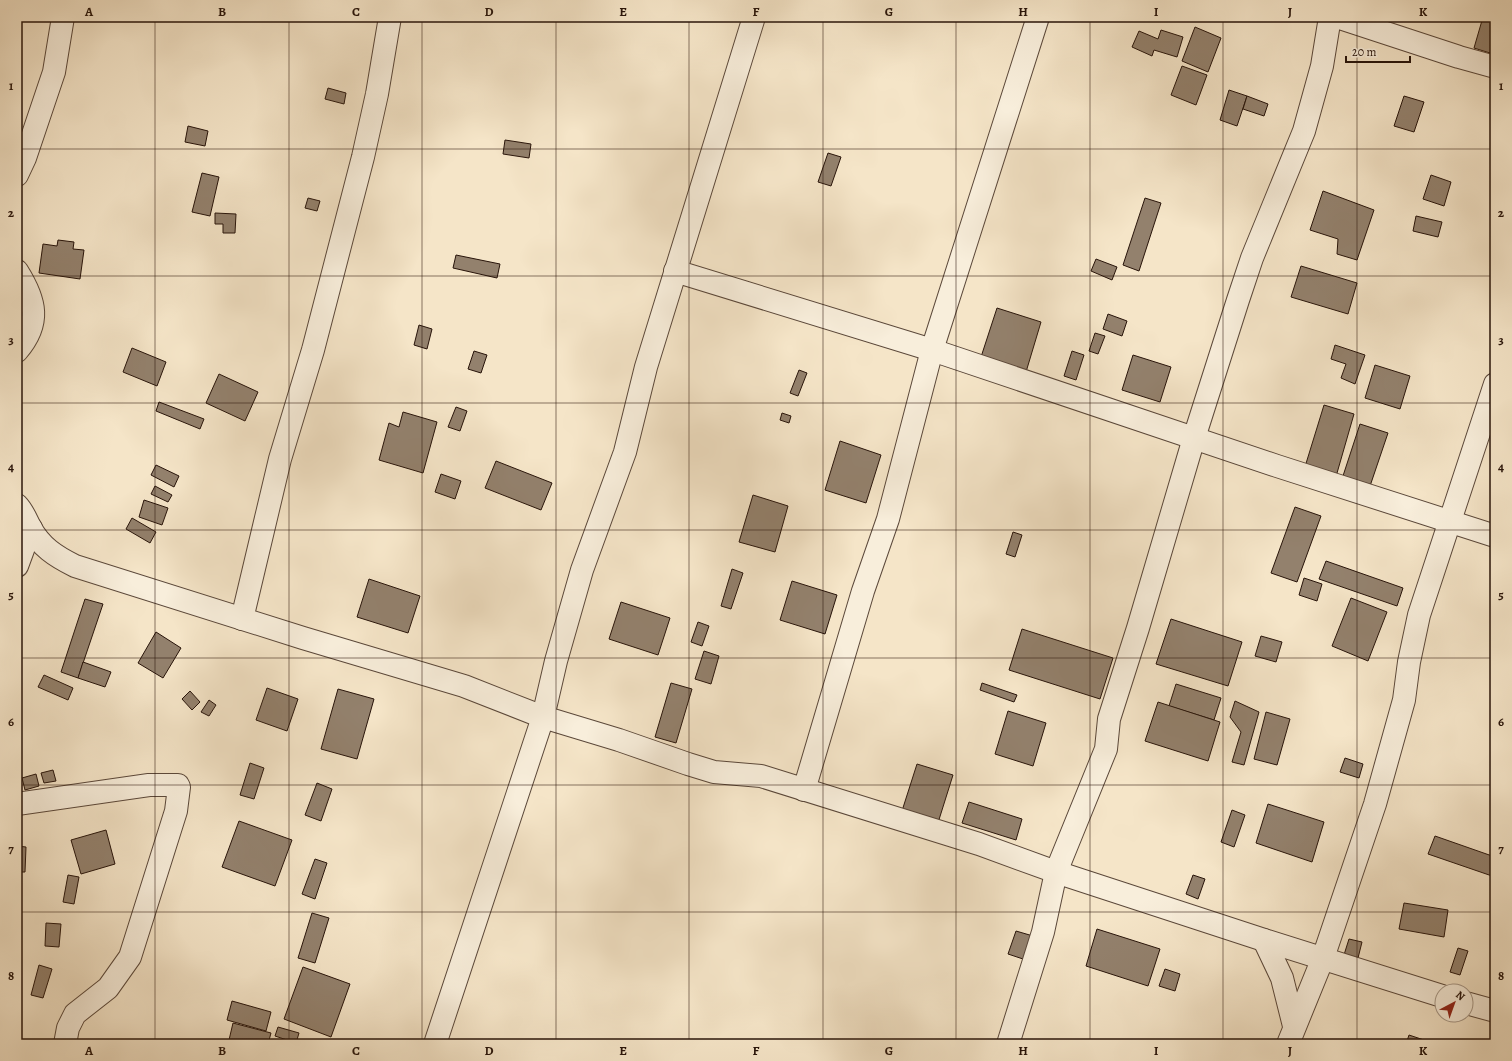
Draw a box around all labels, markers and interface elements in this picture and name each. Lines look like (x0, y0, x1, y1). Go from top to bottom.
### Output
text: A (84, 3, 94, 20)
text: B (218, 3, 226, 20)
text: C (352, 3, 360, 20)
text: D (484, 3, 494, 20)
text: E (619, 3, 627, 20)
text: F (753, 3, 760, 20)
text: G (885, 3, 893, 20)
text: H (1018, 3, 1028, 20)
text: I (1154, 3, 1159, 20)
text: J (1288, 3, 1292, 20)
text: K (1419, 3, 1428, 20)
scale bar (1346, 38, 1410, 64)
text: 20 m (1352, 44, 1376, 60)
text: 1 (9, 77, 14, 94)
text: 1 (1499, 77, 1504, 94)
text: 2 (8, 204, 15, 221)
text: 2 (1498, 204, 1505, 221)
text: 3 (8, 331, 14, 348)
text: 3 (1498, 331, 1504, 348)
text: 4 (8, 458, 14, 475)
text: 4 (1498, 458, 1504, 475)
text: 5 (8, 586, 14, 603)
text: 5 (1498, 586, 1504, 603)
text: 6 (8, 713, 14, 730)
text: 6 (1498, 713, 1504, 730)
text: 7 (8, 840, 14, 857)
text: 7 (1498, 840, 1504, 857)
text: 8 (8, 967, 14, 984)
text: 8 (1498, 967, 1504, 984)
north arrow (1434, 983, 1474, 1023)
text: N (1452, 988, 1468, 1004)
text: A (84, 1042, 94, 1059)
text: B (218, 1042, 226, 1059)
text: C (352, 1042, 360, 1059)
text: D (484, 1042, 494, 1059)
text: E (619, 1042, 627, 1059)
text: F (753, 1042, 760, 1059)
text: G (885, 1042, 893, 1059)
text: H (1018, 1042, 1028, 1059)
text: I (1154, 1042, 1159, 1059)
text: J (1288, 1042, 1292, 1059)
text: K (1419, 1042, 1428, 1059)

